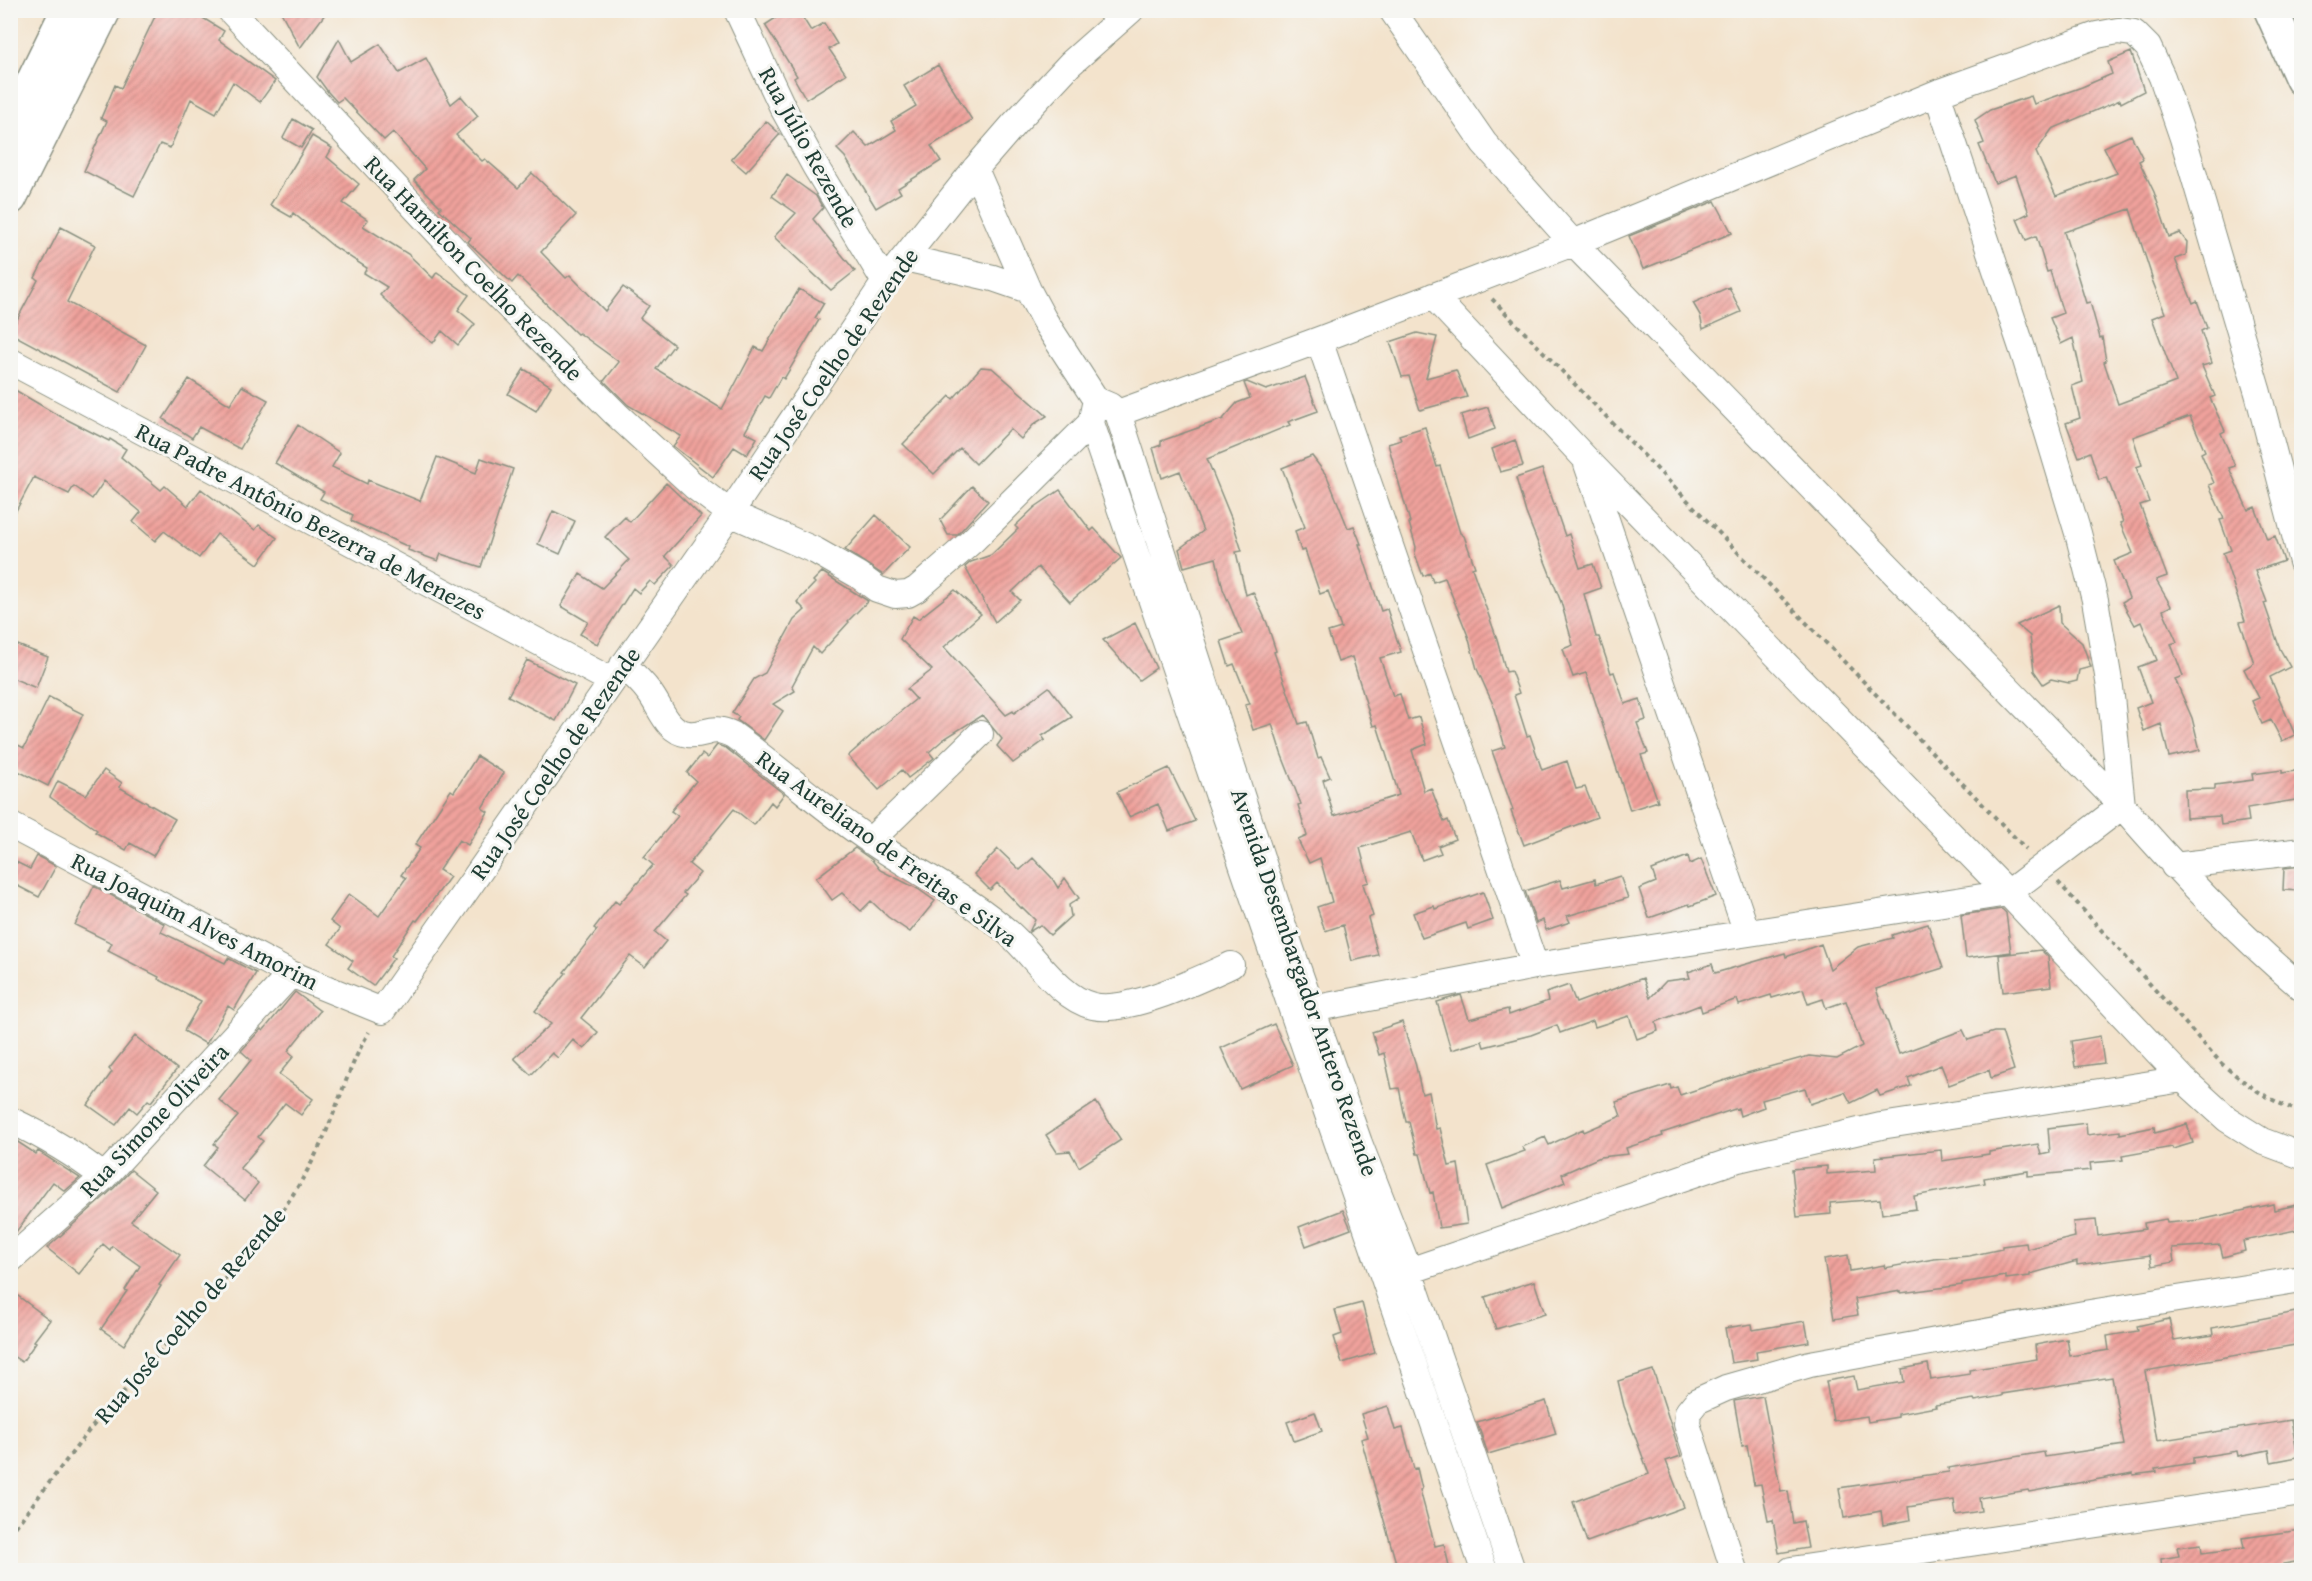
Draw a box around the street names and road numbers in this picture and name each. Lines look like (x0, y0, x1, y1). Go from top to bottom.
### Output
street label: Rua Júlio Rezende (750, 60, 868, 234)
street label: Rua Hamilton Coelho Rezende (357, 147, 591, 389)
street label: Rua José Coelho de Rezende (739, 240, 927, 488)
street label: Rua Padre Antônio Bezerra de Menezes (130, 413, 492, 629)
street label: Rua José Coelho de Rezende (461, 639, 649, 887)
street label: Rua Aureliano de Freitas e Silva (749, 741, 1025, 955)
street label: Avenida Desembargador Antero Rezende (1222, 783, 1388, 1181)
street label: Rua Joaquim Alves Amorim (65, 843, 325, 999)
street label: Rua Simone Oliveira (71, 1035, 237, 1205)
street label: Rua José Coelho de Rezende (86, 1199, 294, 1431)

